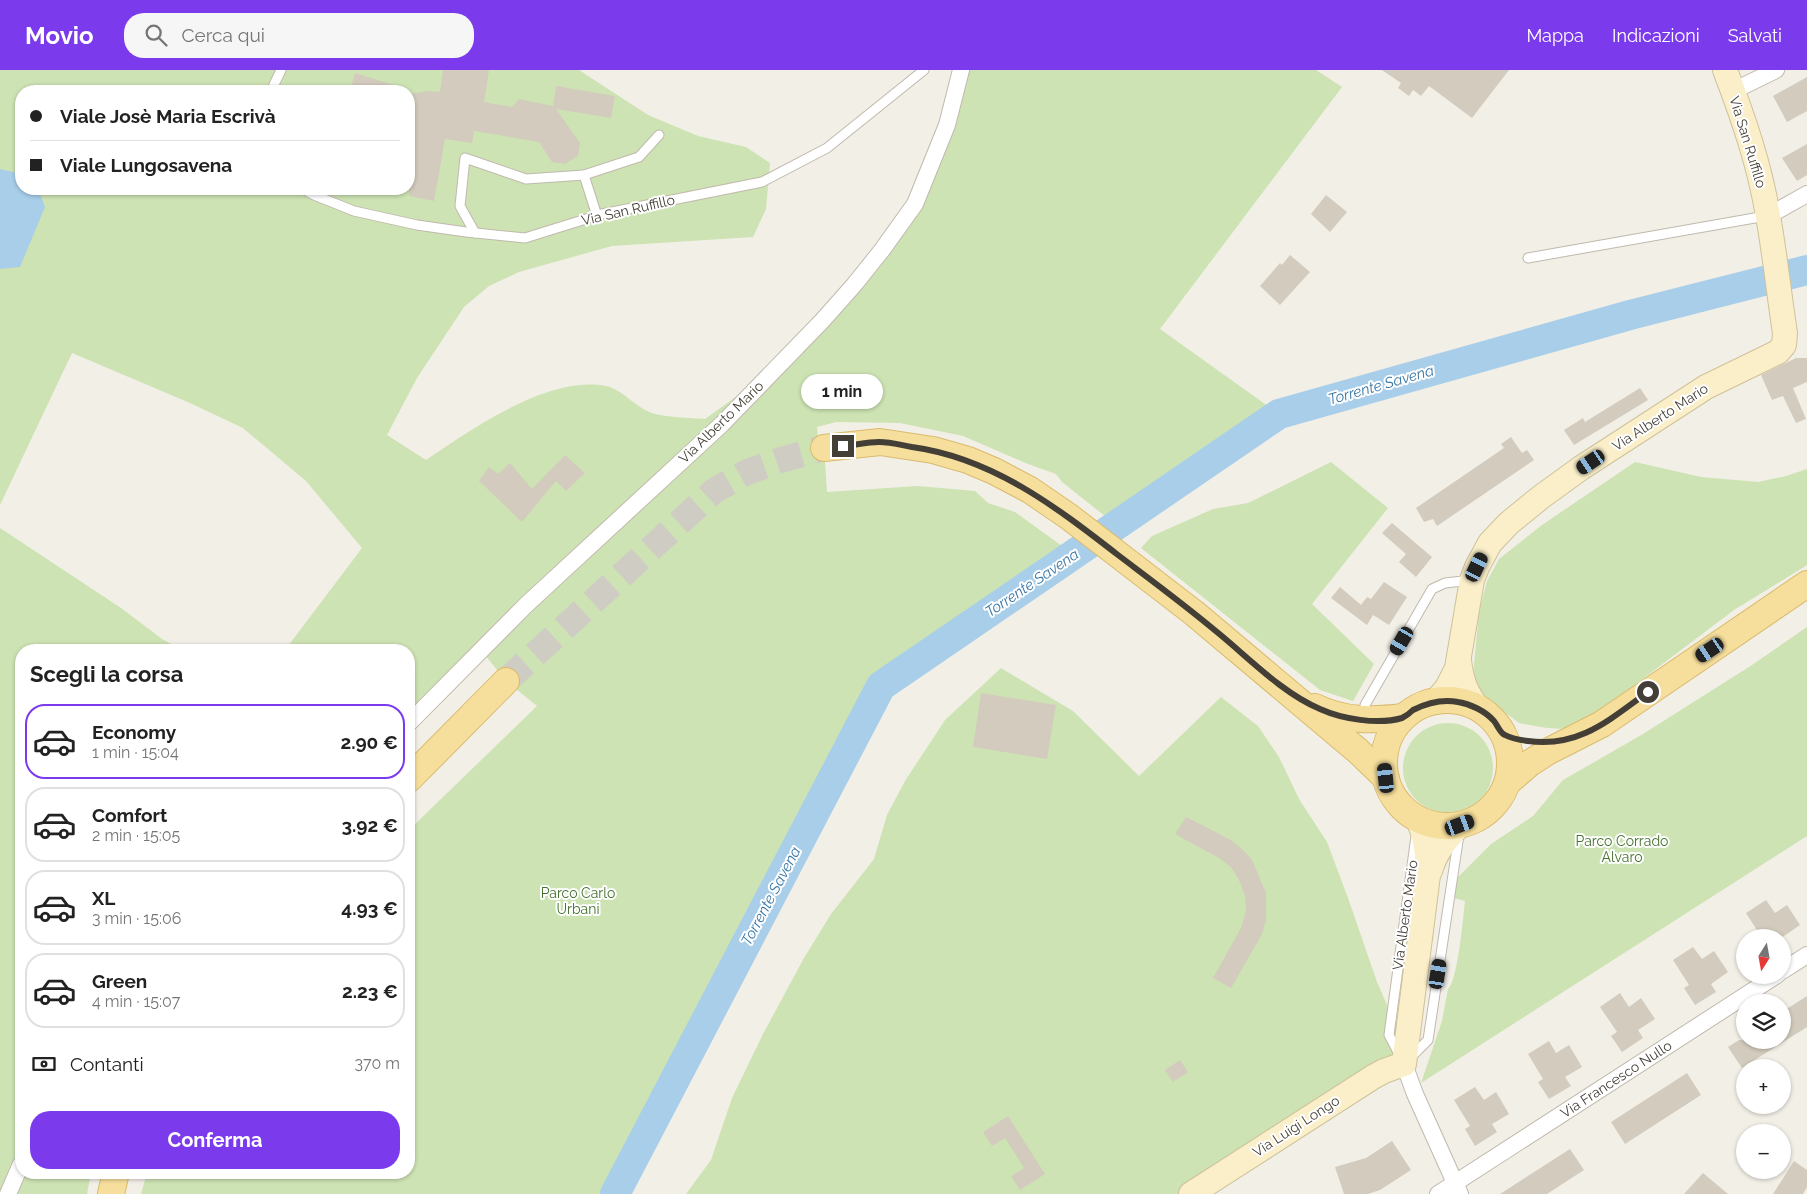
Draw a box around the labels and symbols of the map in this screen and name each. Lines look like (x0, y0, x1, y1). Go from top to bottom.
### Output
street label: Via San Ruffillo (1726, 94, 1770, 190)
street label: Via San Ruffillo (580, 191, 676, 229)
water label: Torrente Savena (1326, 361, 1436, 409)
callout: 1 min (802, 374, 884, 408)
street label: Via Alberto Mario (676, 378, 766, 466)
street label: Via Alberto Mario (1609, 380, 1711, 454)
route end (832, 435, 854, 457)
car (1574, 447, 1607, 477)
water label: Torrente Savena (982, 545, 1082, 621)
car (1463, 550, 1490, 584)
car (1388, 624, 1415, 658)
car (1693, 635, 1726, 665)
route start (1637, 681, 1659, 703)
car (1376, 762, 1395, 794)
car (1443, 813, 1476, 837)
park label: Parco Corrado Alvaro (1576, 833, 1668, 865)
water label: Torrente Savena (737, 844, 805, 948)
street label: Via Alberto Mario (1389, 859, 1421, 971)
park label: Parco Carlo Urbani (541, 885, 615, 917)
north arrow (1736, 929, 1791, 984)
car (1428, 958, 1447, 990)
street label: Via Francesco Nullo (1557, 1037, 1675, 1121)
street label: Via Luigi Longo (1250, 1092, 1342, 1160)

